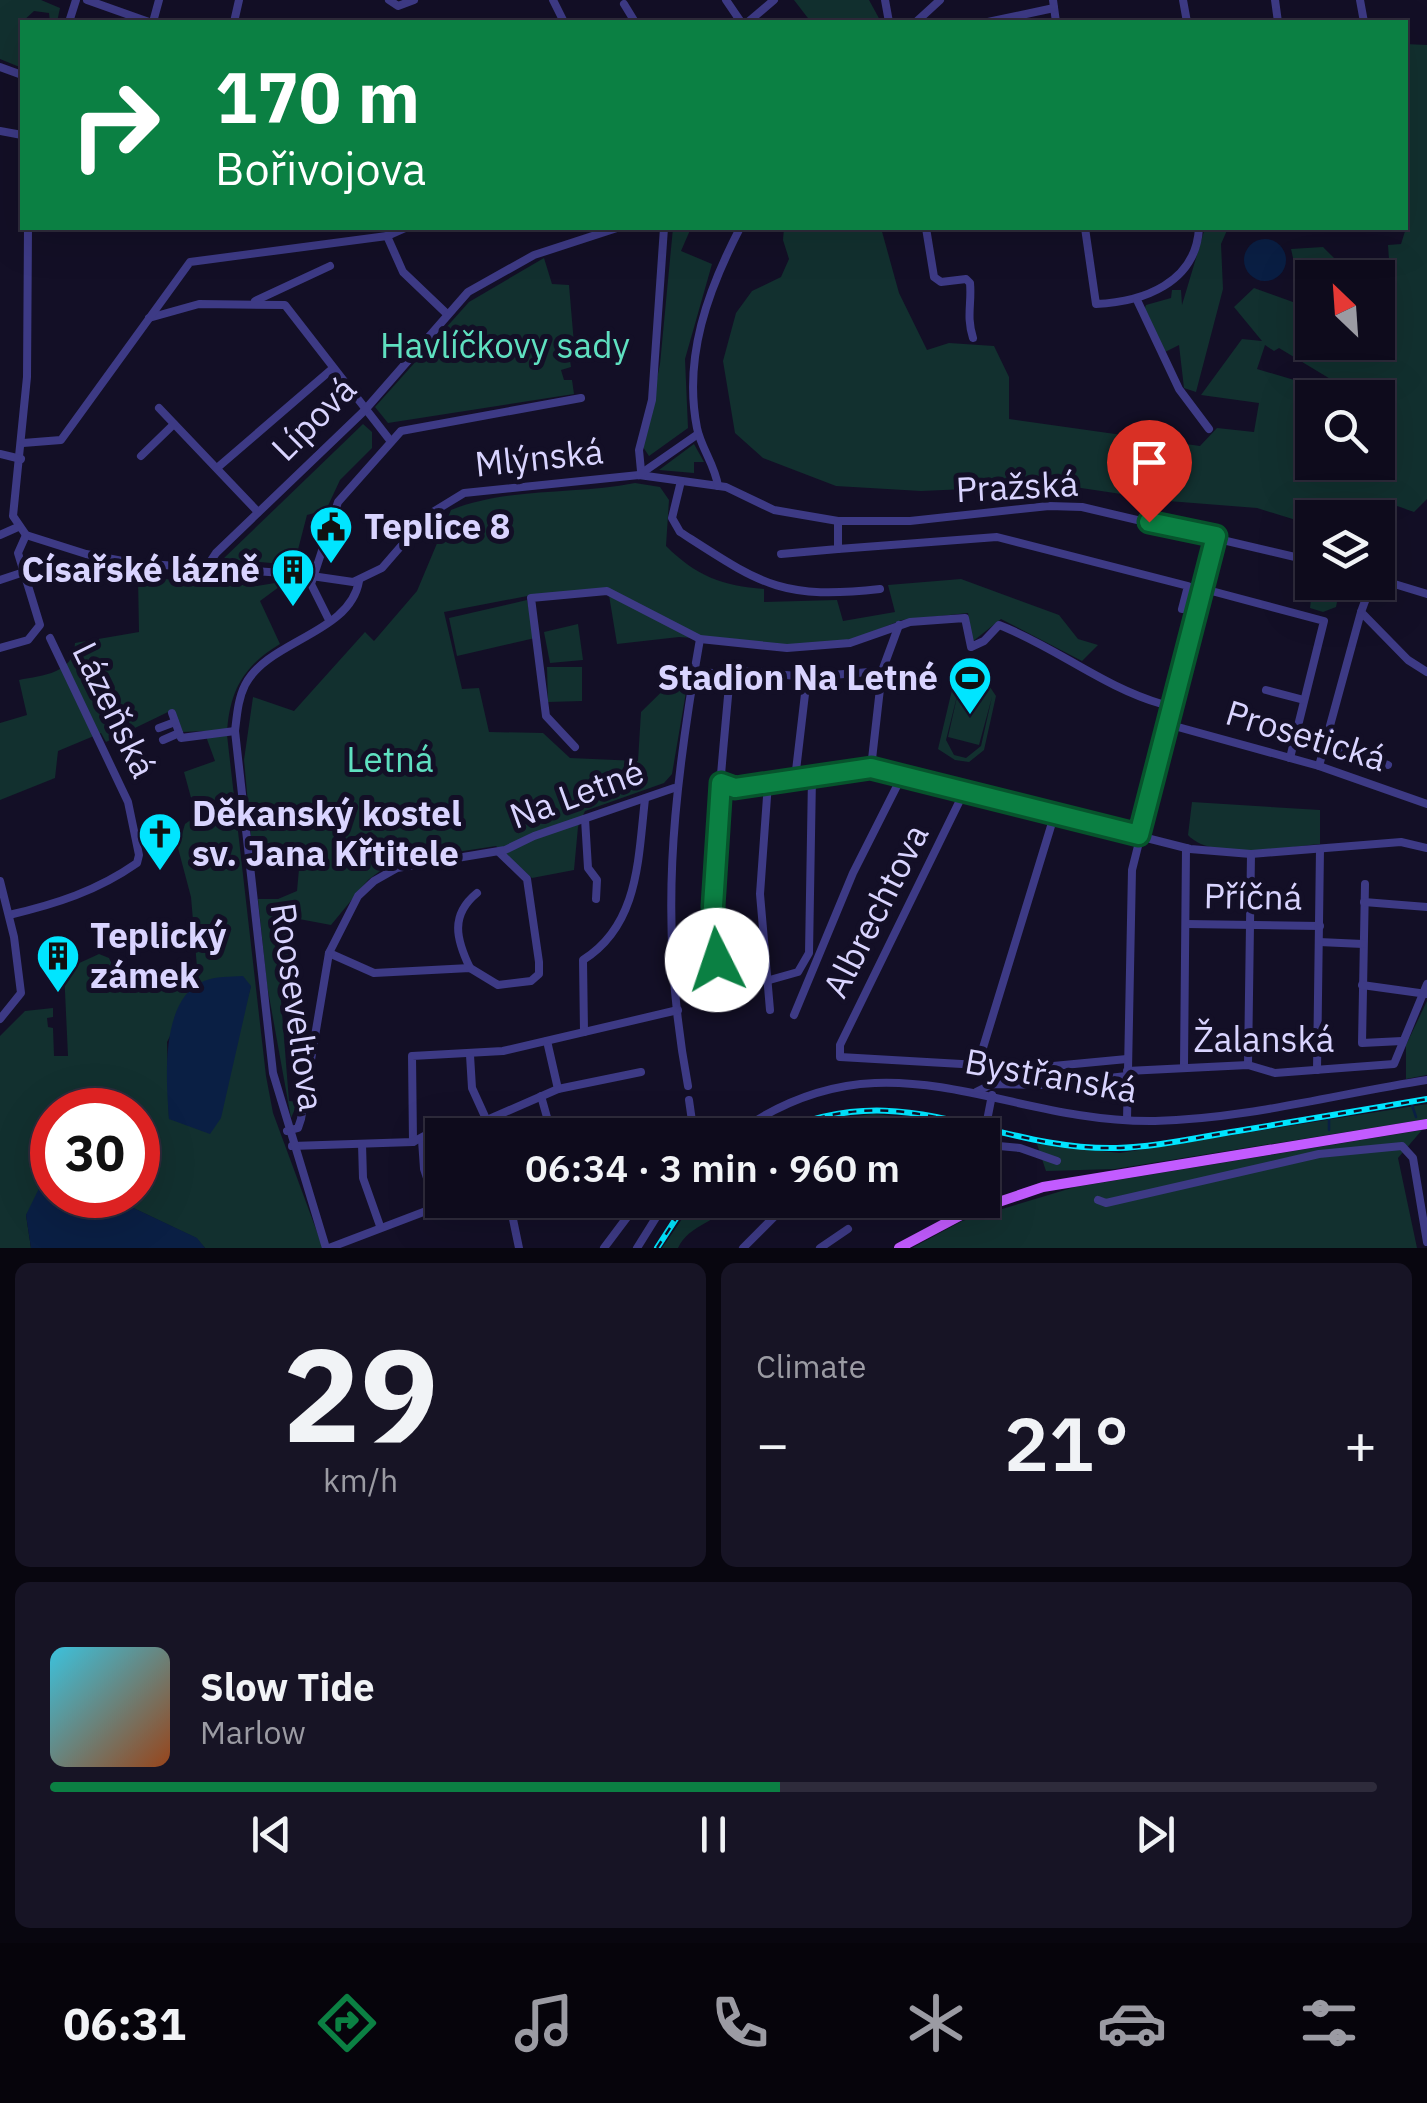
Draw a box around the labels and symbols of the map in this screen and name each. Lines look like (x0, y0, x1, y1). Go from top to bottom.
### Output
north arrow (1295, 260, 1395, 360)
park label: Havlíčkovy sady (380, 322, 630, 368)
street label: Lípová (261, 366, 365, 470)
pin (1107, 420, 1192, 523)
street label: Mlýnská (472, 427, 605, 487)
street label: Pražská (955, 460, 1079, 512)
place label: Teplice 8 (364, 503, 511, 549)
public building icon: Teplice 8 (308, 504, 354, 565)
place label: Císařské lázně (22, 546, 260, 592)
building icon: Císařské lázně (270, 547, 316, 608)
street label: Lázeňská (62, 634, 167, 785)
place label: Stadion Na Letné (658, 654, 938, 700)
sports icon: Stadion Na Letné (947, 655, 993, 716)
street label: Prosetická (1221, 689, 1392, 781)
park label: Letná (346, 736, 434, 782)
street label: Na Letné (503, 748, 650, 839)
place label: Děkanský kostel sv. Jana Křtitele (192, 790, 462, 876)
church icon: Děkanský kostel sv. Jana Křtitele (137, 811, 183, 872)
street label: Albrechtova (812, 816, 938, 1005)
street label: Příčná (1203, 872, 1303, 920)
street label: Rooseveltova (261, 900, 335, 1114)
position arrow (665, 908, 769, 1012)
place label: Teplický zámek (90, 912, 227, 998)
building icon: Teplický zámek (35, 933, 81, 994)
street label: Žalanská (1193, 1016, 1335, 1062)
street label: Bystřanská (961, 1037, 1141, 1113)
speed limit sign: 30 (30, 1088, 160, 1218)

